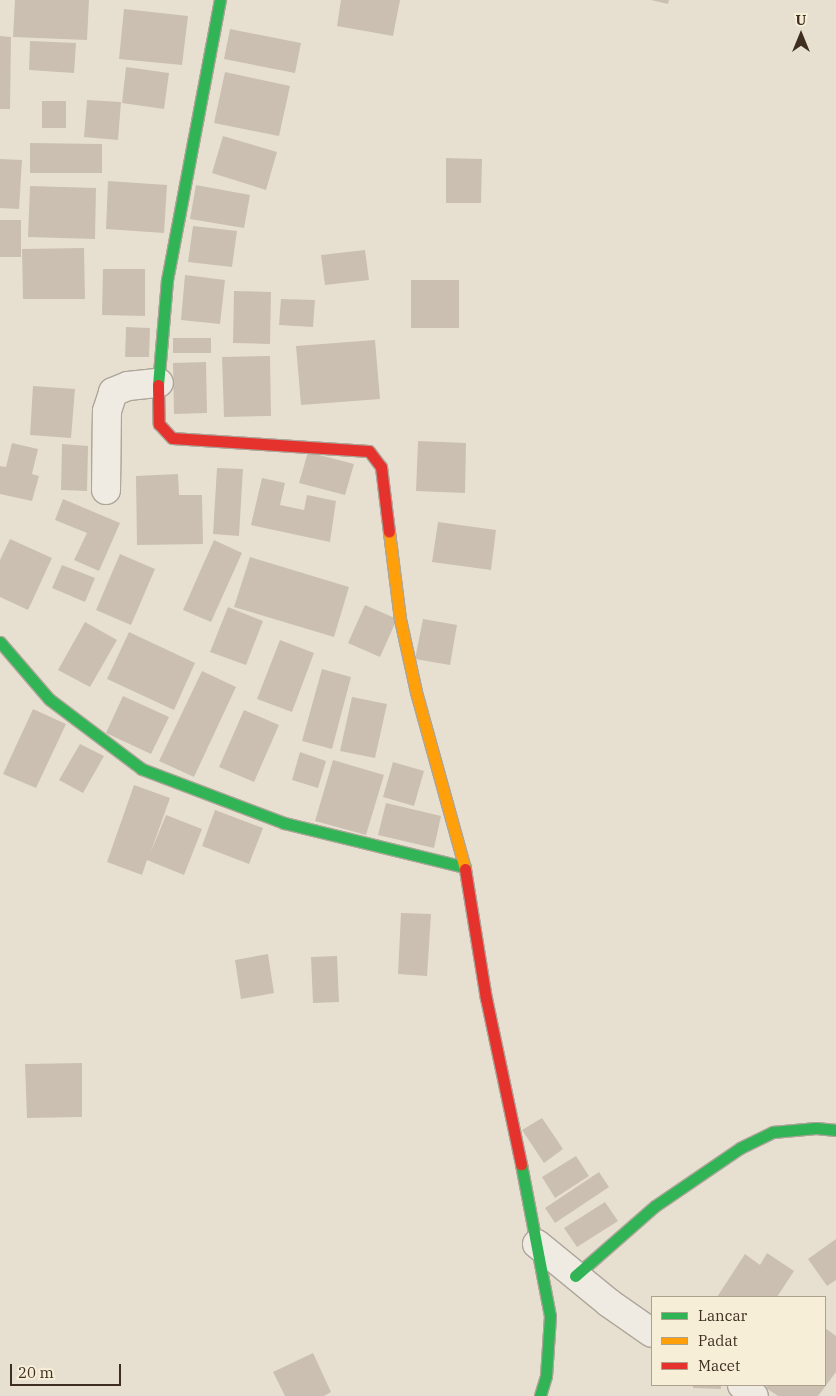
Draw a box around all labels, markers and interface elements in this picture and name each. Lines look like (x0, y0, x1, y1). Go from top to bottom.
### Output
north arrow (776, 10, 826, 60)
text: U (796, 11, 806, 29)
legend (651, 1296, 826, 1386)
text: Lancar (698, 1306, 747, 1325)
text: Padat (698, 1331, 738, 1350)
scale bar (12, 1354, 124, 1386)
text: Macet (698, 1356, 740, 1375)
text: 20 m (18, 1363, 54, 1382)

